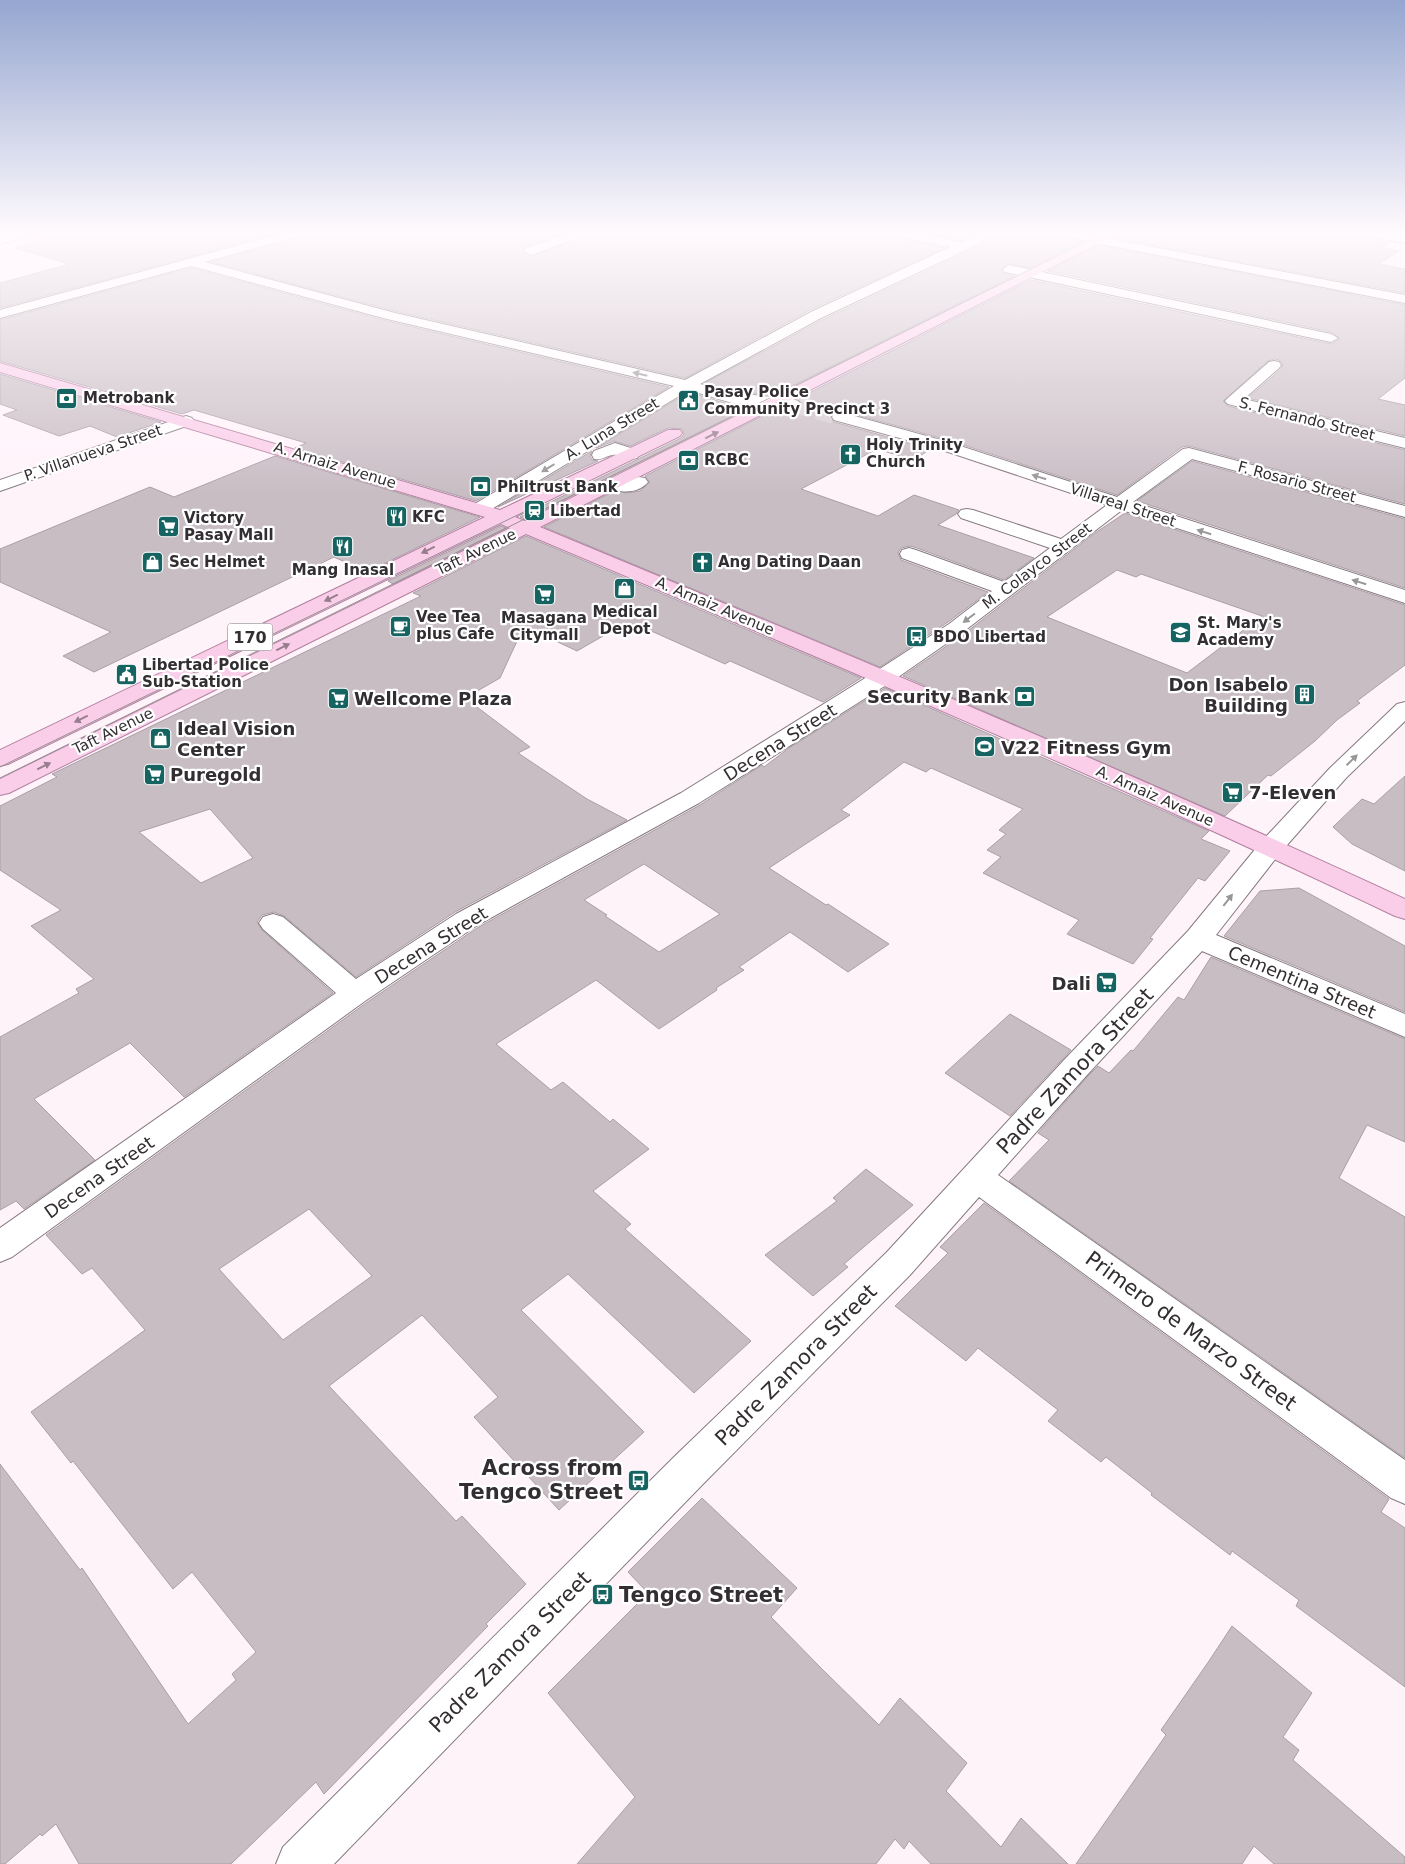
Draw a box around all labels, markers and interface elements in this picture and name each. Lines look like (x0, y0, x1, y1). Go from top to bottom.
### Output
one-way arrow (632, 370, 647, 378)
place label: Pasay Police Community Precinct 3 (704, 383, 890, 418)
bank icon: Metrobank (55, 386, 79, 410)
place label: Metrobank (83, 389, 176, 407)
public building icon: Pasay Police Community Precinct 3 (676, 389, 700, 413)
street label: S. Fernando Street (1237, 393, 1377, 445)
street label: A. Luna Street (562, 394, 662, 464)
street label: P. Villanueva Street (22, 421, 164, 485)
one-way arrow (704, 431, 719, 439)
place label: Holy Trinity Church (866, 436, 963, 471)
street label: A. Arnaiz Avenue (272, 438, 398, 492)
church icon: Holy Trinity Church (838, 442, 862, 466)
bank icon: RCBC (676, 448, 700, 472)
place label: RCBC (704, 451, 749, 469)
street label: F. Rosario Street (1236, 458, 1358, 506)
one-way arrow (541, 463, 554, 472)
one-way arrow (1032, 473, 1047, 480)
bank icon: Philtrust Bank (469, 475, 493, 499)
place label: Philtrust Bank (497, 478, 619, 496)
street label: Villareal Street (1068, 479, 1178, 531)
station icon: Libertad (522, 499, 546, 523)
place label: Libertad (550, 502, 621, 520)
restaurant icon: KFC (384, 505, 408, 529)
place label: KFC (412, 508, 445, 526)
place label: Victory Pasay Mall (184, 509, 274, 544)
supermarket icon: Victory Pasay Mall (156, 515, 180, 539)
street label: M. Colayco Street (979, 519, 1095, 613)
street label: Taft Avenue (432, 525, 519, 580)
one-way arrow (1197, 527, 1212, 535)
restaurant icon: Mang Inasal (331, 535, 355, 559)
one-way arrow (421, 546, 436, 555)
shop icon: Sec Helmet (141, 550, 165, 574)
church icon: Ang Dating Daan (690, 550, 714, 574)
place label: Sec Helmet (169, 553, 265, 571)
place label: Ang Dating Daan (718, 553, 861, 571)
place label: Mang Inasal (292, 561, 394, 579)
street label: A. Arnaiz Avenue (653, 573, 777, 639)
shop icon: Medical Depot (613, 577, 637, 601)
one-way arrow (1351, 578, 1366, 586)
supermarket icon: Masagana Citymall (532, 583, 556, 607)
one-way arrow (323, 594, 338, 602)
place label: Medical Depot (592, 603, 658, 638)
place label: Vee Tea plus Cafe (416, 608, 495, 643)
place label: Masagana Citymall (501, 609, 587, 644)
one-way arrow (963, 612, 976, 623)
cafe icon: Vee Tea plus Cafe (388, 614, 412, 638)
place label: St. Mary's Academy (1197, 614, 1282, 649)
school or university icon: St. Mary's Academy (1169, 620, 1193, 644)
road number: 170 (228, 624, 272, 650)
bus stop icon: BDO Libertad (905, 625, 929, 649)
place label: BDO Libertad (933, 628, 1046, 646)
one-way arrow (276, 643, 290, 651)
place label: Libertad Police Sub-Station (142, 656, 269, 691)
public building icon: Libertad Police Sub-Station (114, 662, 138, 686)
place label: Don Isabelo Building (1168, 674, 1288, 716)
building icon: Don Isabelo Building (1292, 682, 1316, 706)
bank icon: Security Bank (1012, 684, 1036, 708)
supermarket icon: Wellcome Plaza (326, 686, 350, 710)
place label: Security Bank (867, 686, 1009, 707)
place label: Wellcome Plaza (354, 688, 512, 709)
street label: Decena Street (720, 699, 840, 785)
street label: Taft Avenue (69, 704, 156, 759)
one-way arrow (74, 715, 88, 723)
place label: Ideal Vision Center (177, 718, 295, 760)
shop icon: Ideal Vision Center (149, 726, 173, 750)
sports icon: V22 Fitness Gym (973, 735, 997, 759)
place label: V22 Fitness Gym (1001, 737, 1171, 758)
one-way arrow (1345, 754, 1357, 766)
one-way arrow (37, 762, 51, 770)
supermarket icon: Puregold (142, 762, 166, 786)
street label: A. Arnaiz Avenue (1093, 762, 1217, 830)
place label: Puregold (170, 764, 261, 785)
supermarket icon: 7-Eleven (1221, 780, 1245, 804)
place label: 7-Eleven (1249, 782, 1336, 803)
one-way arrow (1223, 894, 1234, 907)
street label: Decena Street (371, 902, 491, 988)
street label: Cementina Street (1225, 941, 1379, 1023)
supermarket icon: Dali (1095, 971, 1119, 995)
place label: Dali (1052, 973, 1091, 994)
street label: Padre Zamora Street (992, 983, 1158, 1159)
street label: Decena Street (40, 1131, 158, 1223)
street label: Primero de Marzo Street (1081, 1246, 1301, 1416)
street label: Padre Zamora Street (710, 1279, 882, 1451)
place label: Across from Tengco Street (459, 1456, 623, 1504)
bus stop icon: Across from Tengco Street (627, 1468, 651, 1492)
street label: Padre Zamora Street (424, 1566, 596, 1738)
bus stop icon: Tengco Street (591, 1583, 615, 1607)
place label: Tengco Street (619, 1583, 783, 1607)

